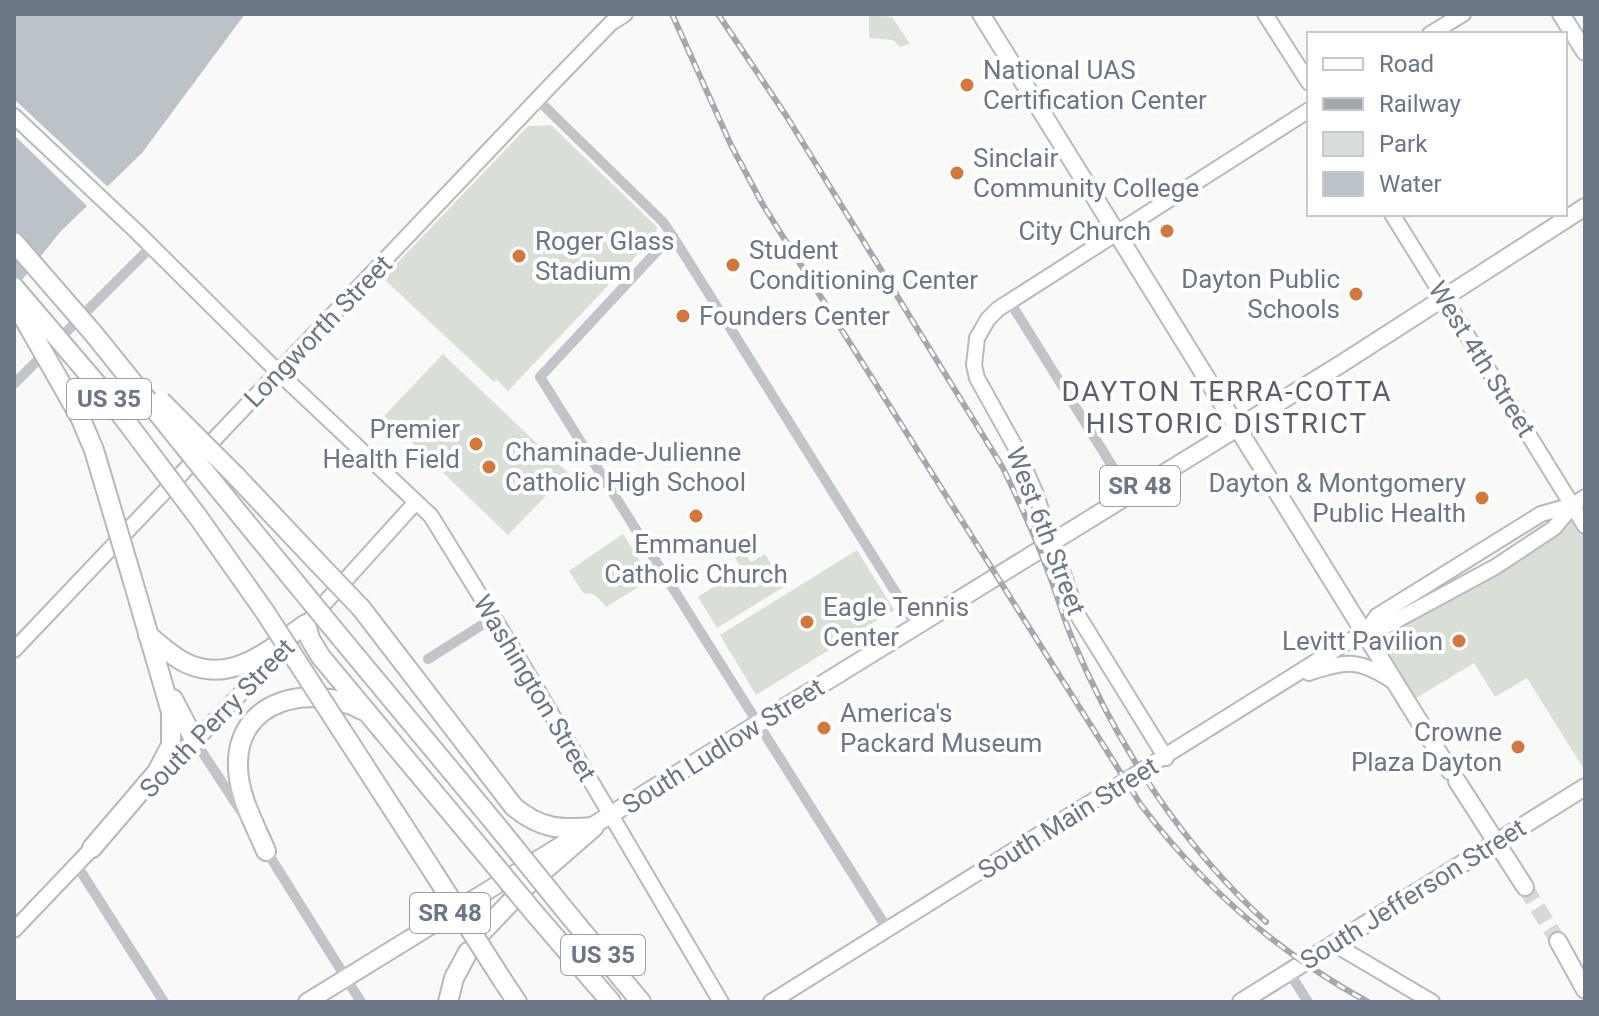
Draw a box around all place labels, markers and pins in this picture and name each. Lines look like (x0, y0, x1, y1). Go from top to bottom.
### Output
place label: National UAS Certification Center (983, 55, 1207, 115)
marker: National UAS Certification Center (958, 76, 976, 94)
place label: Sinclair Community College (973, 143, 1199, 203)
marker: Sinclair Community College (948, 164, 966, 182)
place label: City Church (1018, 216, 1151, 246)
marker: City Church (1158, 222, 1176, 240)
place label: Roger Glass Stadium (535, 226, 675, 286)
place label: Student Conditioning Center (749, 235, 978, 295)
marker: Roger Glass Stadium (510, 247, 528, 265)
marker: Student Conditioning Center (724, 256, 742, 274)
place label: Dayton Public Schools (1181, 264, 1340, 324)
marker: Dayton Public Schools (1347, 285, 1365, 303)
place label: Founders Center (699, 301, 890, 331)
marker: Founders Center (674, 307, 692, 325)
place label: Premier Health Field (322, 414, 460, 474)
marker: Premier Health Field (467, 435, 485, 453)
place label: Chaminade-Julienne Catholic High School (505, 437, 746, 497)
marker: Chaminade-Julienne Catholic High School (480, 458, 498, 476)
place label: Dayton & Montgomery Public Health (1208, 468, 1466, 528)
marker: Dayton & Montgomery Public Health (1473, 489, 1491, 507)
marker: Emmanuel Catholic Church (687, 507, 705, 525)
place label: Emmanuel Catholic Church (604, 529, 788, 589)
place label: Eagle Tennis Center (823, 592, 969, 652)
marker: Eagle Tennis Center (798, 613, 816, 631)
place label: Levitt Pavilion (1282, 626, 1443, 656)
marker: Levitt Pavilion (1450, 632, 1468, 650)
place label: America's Packard Museum (840, 698, 1042, 758)
place label: Crowne Plaza Dayton (1351, 717, 1502, 777)
marker: America's Packard Museum (815, 719, 833, 737)
marker: Crowne Plaza Dayton (1509, 738, 1527, 756)

